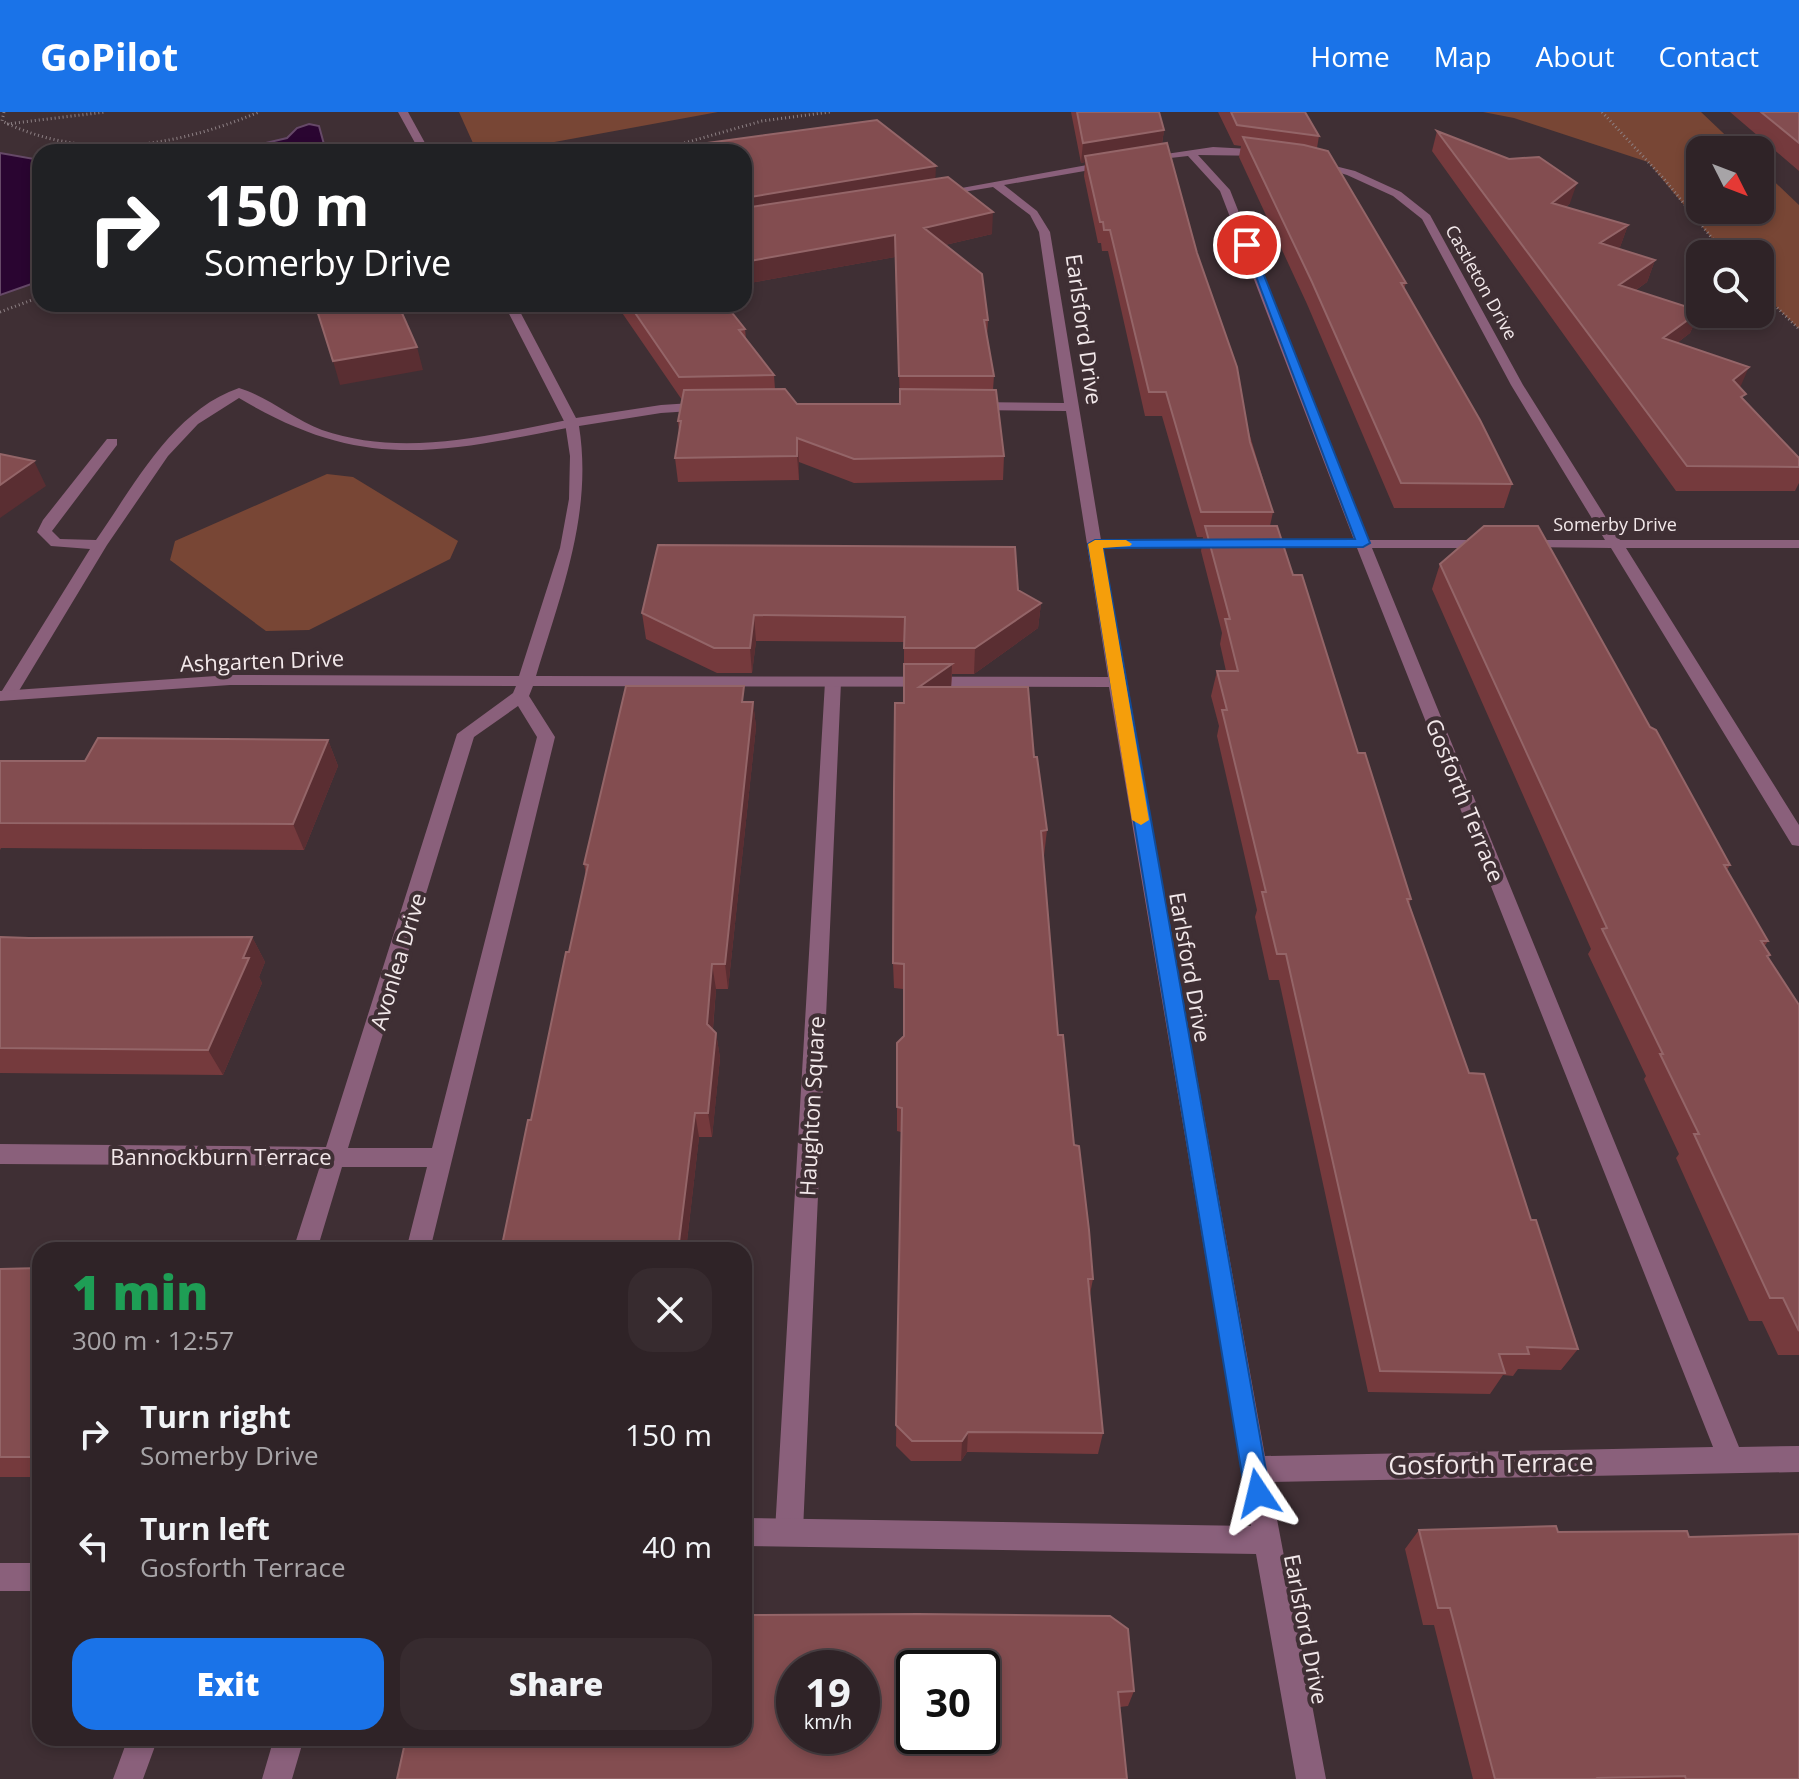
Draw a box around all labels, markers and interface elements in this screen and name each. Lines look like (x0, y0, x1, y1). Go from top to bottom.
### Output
text: GoPilot (40, 30, 178, 82)
text: Home (1311, 37, 1390, 75)
text: Map (1434, 37, 1492, 75)
text: About (1536, 37, 1614, 75)
text: Contact (1658, 37, 1759, 75)
north arrow (1686, 136, 1774, 224)
map controls (1686, 136, 1774, 328)
text: 150 m (204, 166, 370, 242)
icon: right (72, 176, 176, 280)
pin (1213, 211, 1281, 279)
street label: Castleton Drive (1440, 220, 1524, 344)
icon: arrive (1225, 223, 1269, 267)
text: Somerby Drive (204, 238, 451, 287)
button: search (1686, 240, 1774, 328)
street label: Earlsford Drive (1060, 252, 1110, 406)
street label: Somerby Drive (1553, 512, 1677, 536)
street label: Ashgarten Drive (179, 642, 345, 678)
street label: Gosforth Terrace (1420, 714, 1512, 886)
street label: Avonlea Drive (362, 889, 432, 1033)
street label: Earlsford Drive (1163, 889, 1219, 1045)
street label: Haughton Square (791, 1015, 831, 1197)
street label: Bannockburn Terrace (110, 1141, 332, 1171)
text: 1 min (72, 1259, 208, 1324)
button: close (628, 1268, 712, 1352)
text: 300 m · 12:57 (72, 1322, 234, 1358)
text: Turn right (140, 1396, 291, 1437)
icon: right (72, 1412, 116, 1456)
text: 150 m (625, 1414, 712, 1455)
text: Somerby Drive (140, 1437, 319, 1473)
street label: Gosforth Terrace (1388, 1443, 1594, 1483)
position arrow (1216, 1451, 1300, 1535)
text: Turn left (140, 1508, 270, 1549)
icon: left (72, 1524, 116, 1568)
text: 40 m (642, 1526, 712, 1567)
text: Gosforth Terrace (140, 1549, 346, 1585)
street label: Earlsford Drive (1278, 1551, 1336, 1707)
button: Exit (72, 1638, 384, 1730)
button: Share (400, 1638, 712, 1730)
speed limit sign: 30 (896, 1650, 1000, 1754)
text: 19 (805, 1664, 851, 1719)
text: km/h (804, 1708, 852, 1735)

